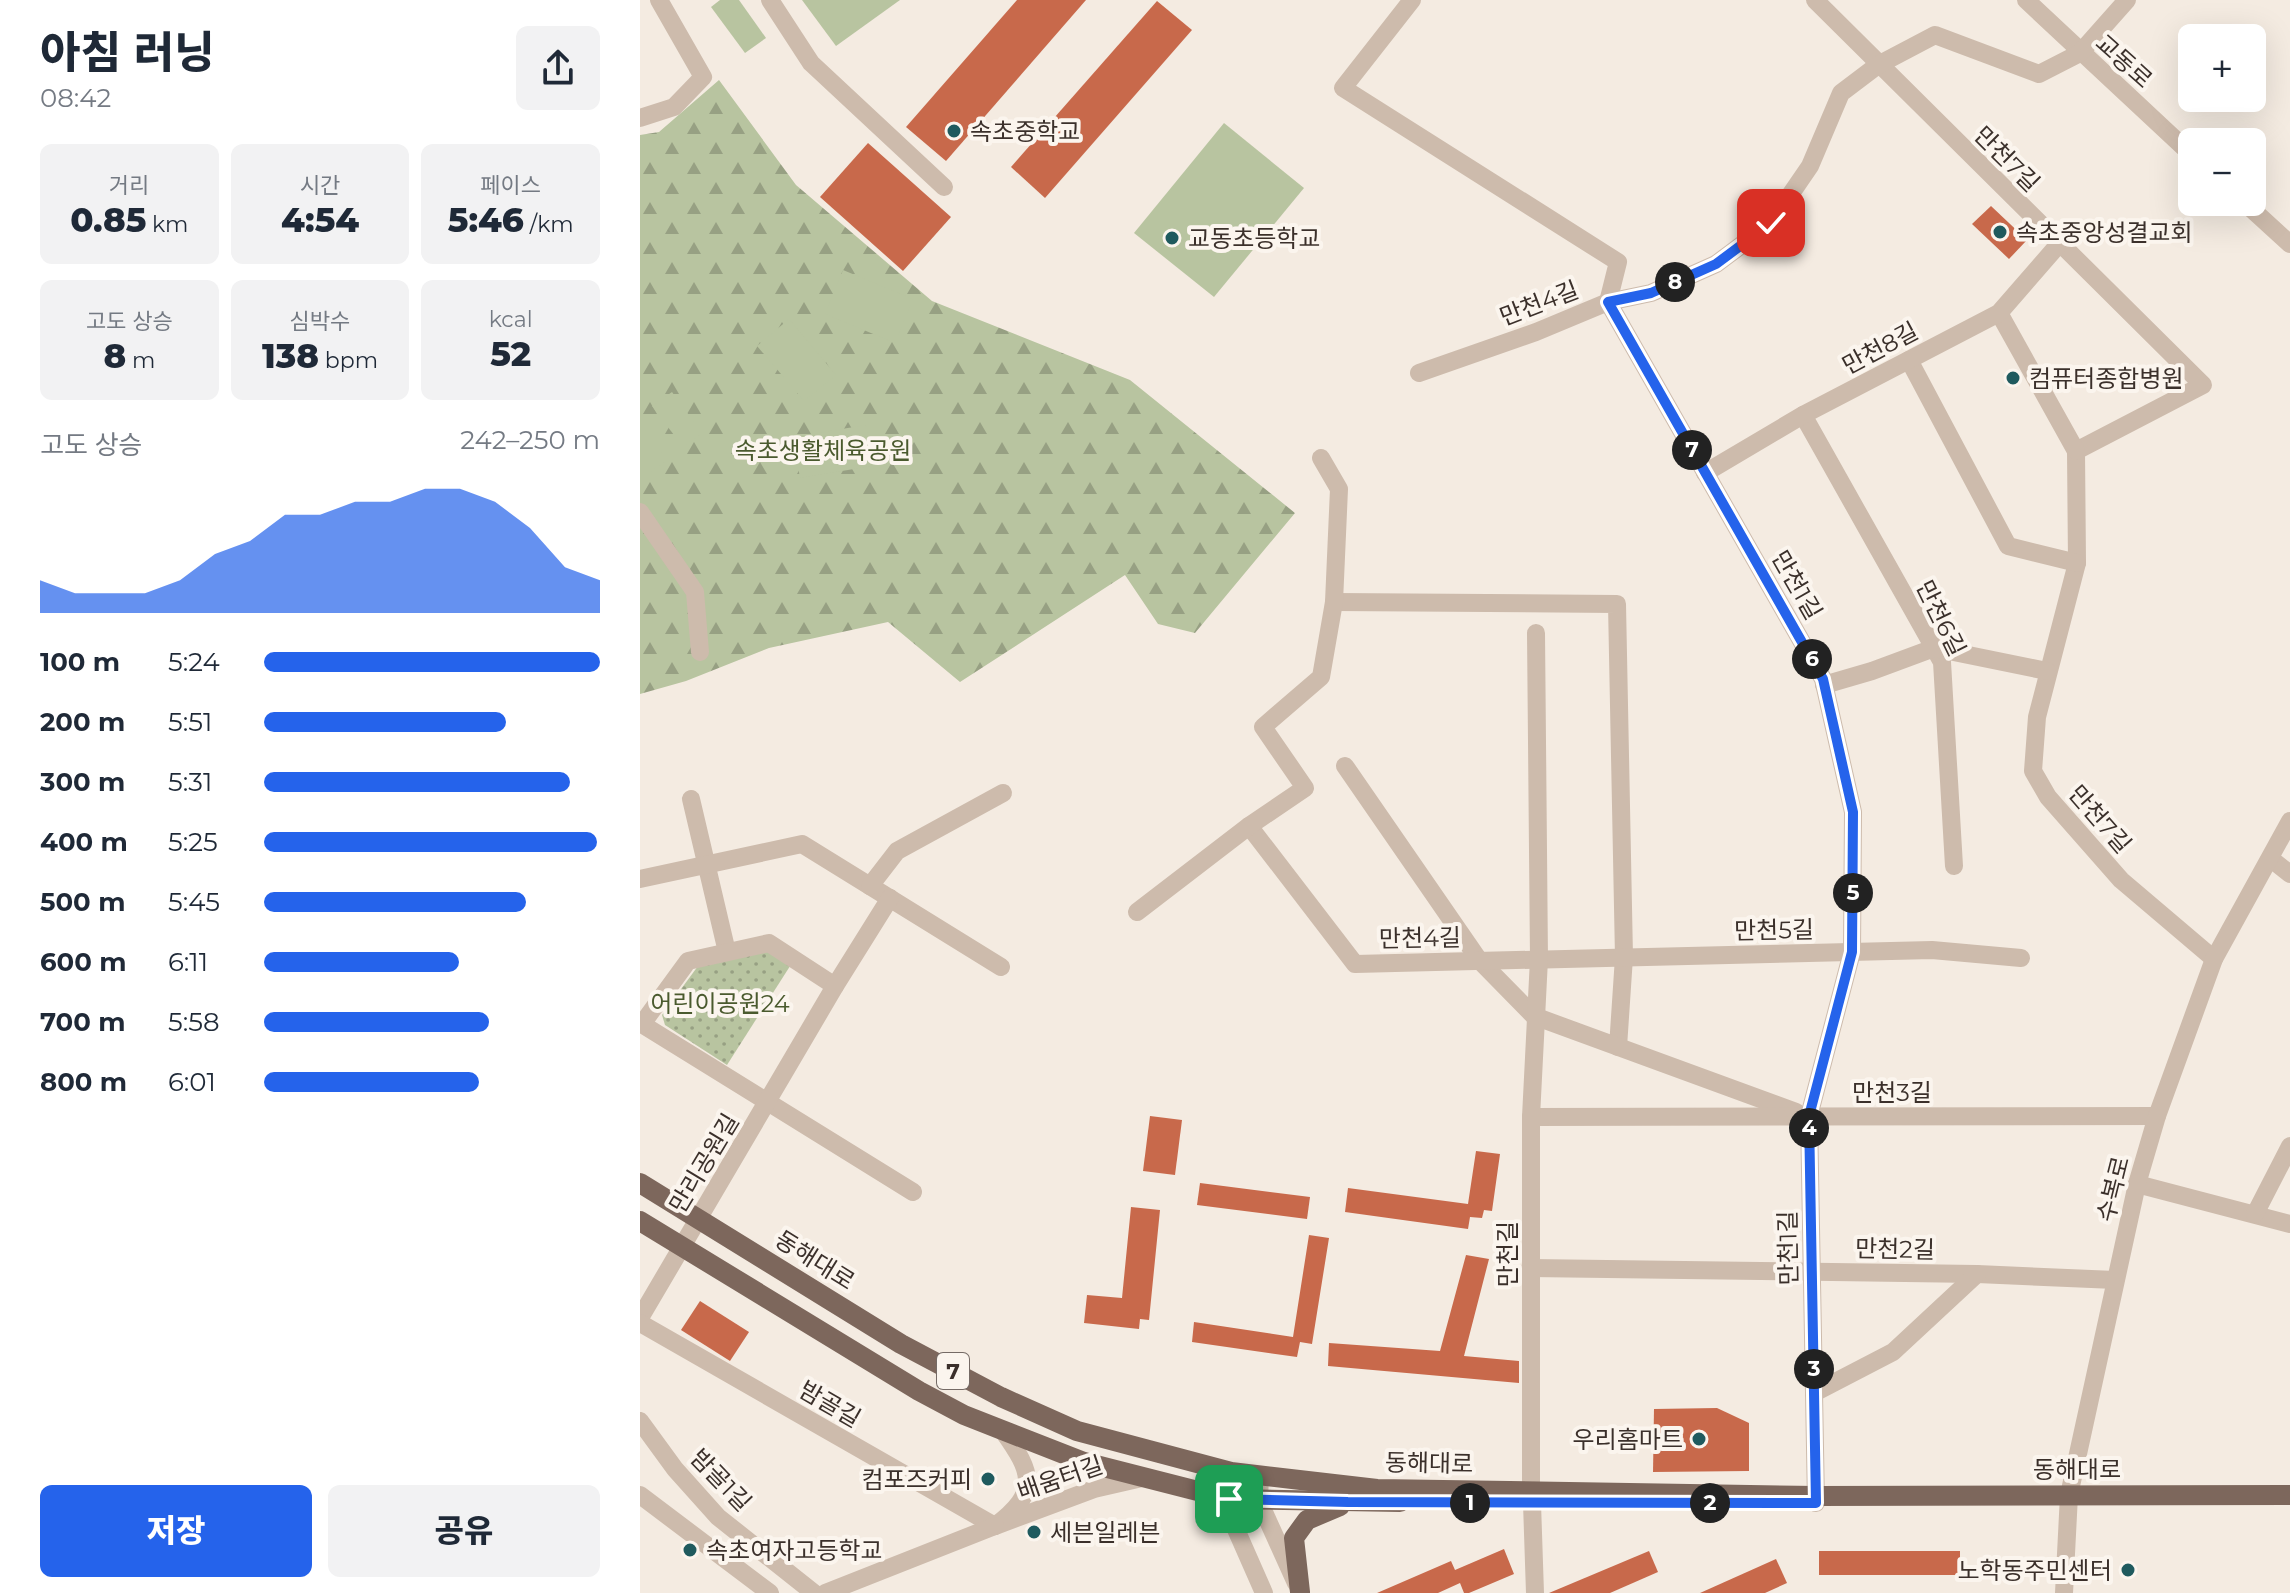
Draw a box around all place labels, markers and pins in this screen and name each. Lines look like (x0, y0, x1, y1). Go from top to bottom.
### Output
place label: 속초중학교 (970, 117, 1080, 146)
marker: 속초중학교 (945, 122, 963, 140)
pin (1737, 189, 1805, 257)
place label: 속초중앙성결교회 (2016, 218, 2193, 247)
marker: 속초중앙성결교회 (1991, 223, 2009, 241)
place label: 교동초등학교 (1188, 224, 1320, 253)
marker: 교동초등학교 (1163, 229, 1181, 247)
pin: 8 (1655, 262, 1695, 302)
place label: 컴퓨터종합병원 (2029, 364, 2184, 393)
marker: 컴퓨터종합병원 (2004, 369, 2022, 387)
pin: 7 (1672, 430, 1712, 470)
pin: 6 (1792, 639, 1832, 679)
pin: 5 (1833, 873, 1873, 913)
pin: 4 (1789, 1108, 1829, 1148)
pin: 3 (1794, 1349, 1834, 1389)
place label: 우리홈마트 (1573, 1425, 1683, 1454)
marker: 우리홈마트 (1690, 1430, 1708, 1448)
place label: 컴포즈커피 (862, 1465, 972, 1494)
pin (1195, 1465, 1263, 1533)
marker: 컴포즈커피 (979, 1470, 997, 1488)
pin: 1 (1450, 1483, 1490, 1523)
pin: 2 (1690, 1483, 1730, 1523)
place label: 세븐일레븐 (1050, 1518, 1160, 1547)
marker: 세븐일레븐 (1025, 1523, 1043, 1541)
place label: 속초여자고등학교 (706, 1536, 883, 1565)
marker: 속초여자고등학교 (681, 1541, 699, 1559)
place label: 노학동주민센터 (1957, 1556, 2112, 1585)
marker: 노학동주민센터 (2119, 1561, 2137, 1579)

